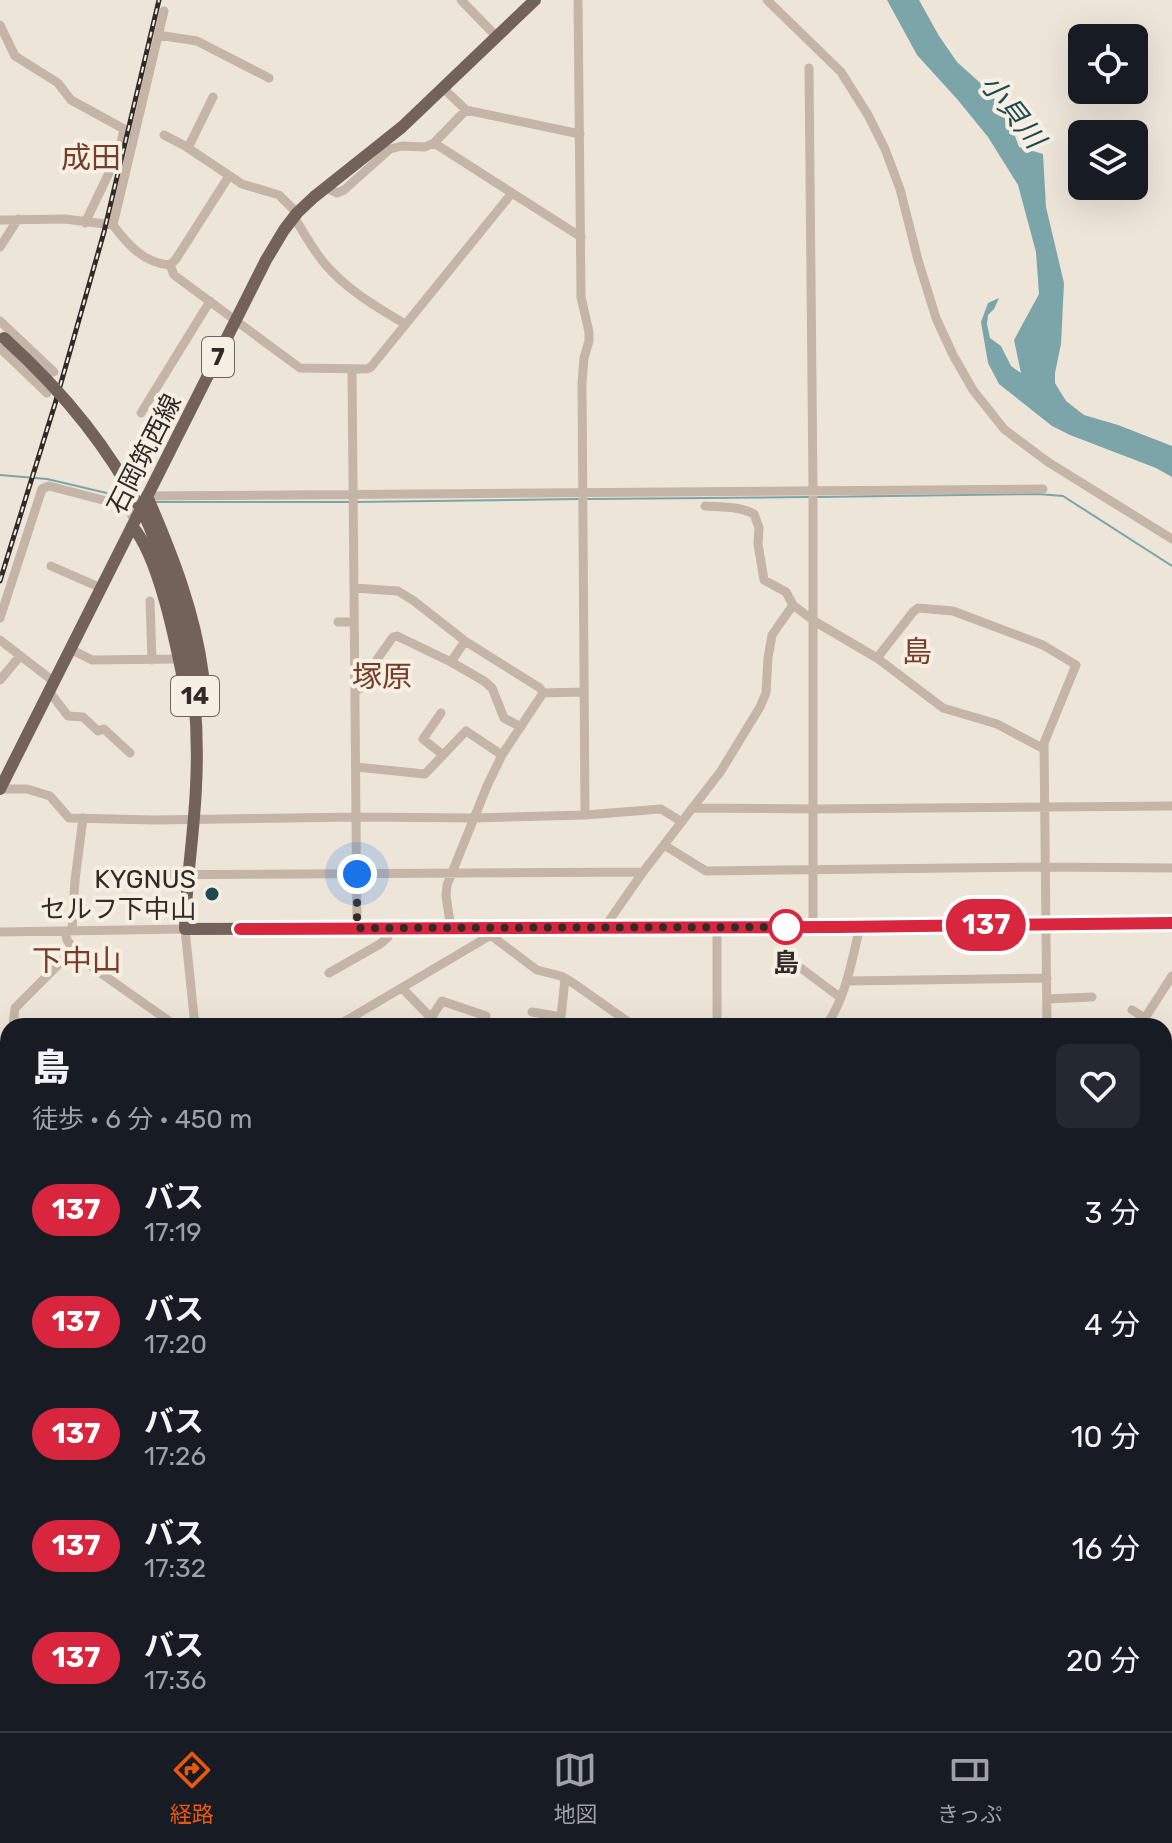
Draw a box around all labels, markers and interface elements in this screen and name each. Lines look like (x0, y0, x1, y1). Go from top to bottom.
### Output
map controls (1068, 24, 1148, 200)
button: locate (1068, 24, 1148, 104)
water label: 小貝川 (974, 68, 1053, 157)
button: layers (1068, 120, 1148, 200)
district label: 成田 (61, 140, 121, 176)
road number: 7 (202, 337, 234, 377)
street label: 石岡筑西線 (101, 389, 188, 519)
district label: 島 (902, 634, 932, 670)
district label: 塚原 (352, 659, 412, 695)
road number: 14 (171, 676, 219, 716)
your location (337, 854, 377, 894)
place label: KYGNUS セルフ下中山 (40, 864, 196, 925)
marker: KYGNUS セルフ下中山 (203, 885, 221, 903)
line badge: 137 (940, 899, 1032, 951)
text: 137 (962, 908, 1010, 941)
marker: 島 (769, 910, 803, 944)
district label: 下中山 (32, 943, 122, 979)
place label: 島 (773, 948, 799, 979)
button: heart (1056, 1044, 1140, 1128)
text: 島 (32, 1045, 70, 1091)
text: 徒歩 · 6 分 · 450 m (32, 1104, 252, 1135)
text: バス (144, 1180, 204, 1216)
text: 137 (52, 1193, 100, 1226)
text: 3 分 (1085, 1195, 1140, 1231)
text: 17:19 (144, 1217, 202, 1248)
text: バス (144, 1292, 204, 1328)
text: 137 (52, 1305, 100, 1338)
text: 4 分 (1084, 1307, 1140, 1343)
text: 17:20 (144, 1329, 207, 1360)
text: バス (144, 1404, 204, 1440)
text: 137 (52, 1417, 100, 1450)
text: 10 分 (1071, 1419, 1140, 1455)
text: 17:26 (144, 1441, 206, 1472)
text: バス (144, 1516, 204, 1552)
text: 137 (52, 1529, 100, 1562)
text: 16 分 (1072, 1531, 1140, 1567)
text: 17:32 (144, 1553, 206, 1584)
text: バス (144, 1628, 204, 1664)
text: 137 (52, 1641, 100, 1674)
text: 20 分 (1066, 1643, 1140, 1679)
text: 17:36 (144, 1665, 206, 1696)
tab: 経路 (170, 1748, 214, 1828)
tab: 地図 (553, 1748, 597, 1828)
tab: きっぷ (937, 1748, 1002, 1828)

